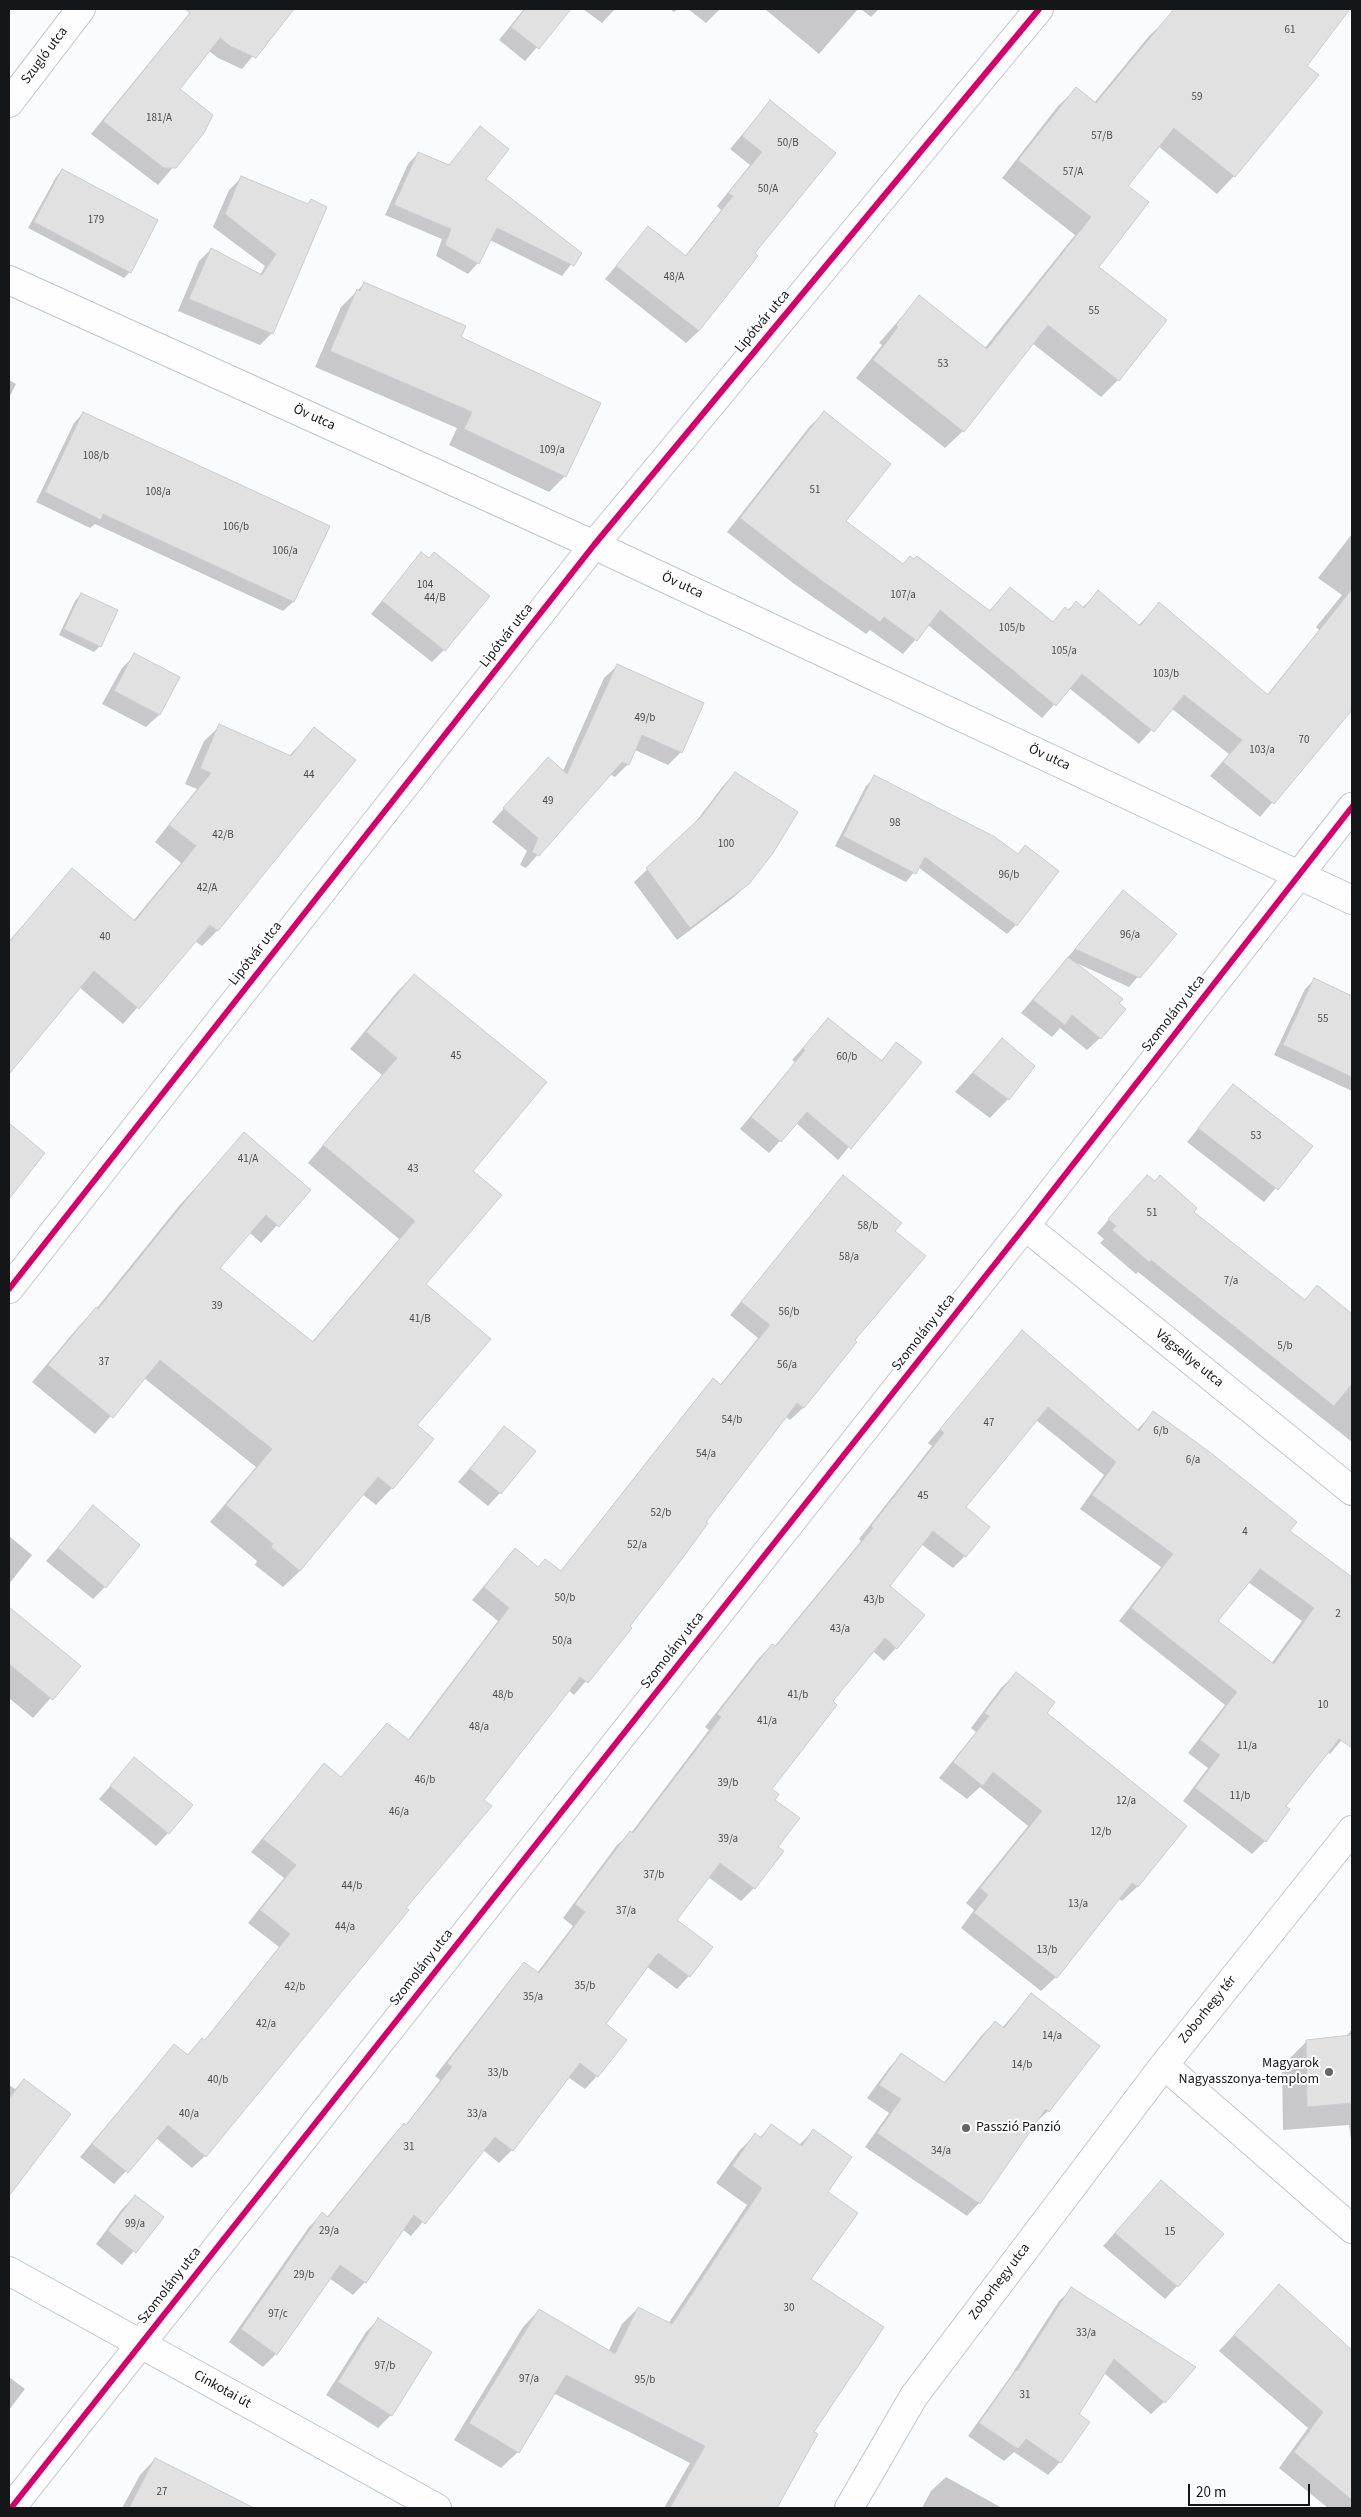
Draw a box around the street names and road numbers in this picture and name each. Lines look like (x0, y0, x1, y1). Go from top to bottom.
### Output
street label: Szugló utca (18, 24, 72, 88)
street label: Lipótvár utca (732, 287, 794, 357)
street label: Öv utca (290, 401, 338, 435)
street label: Öv utca (658, 569, 706, 603)
street label: Lipótvár utca (477, 601, 537, 671)
street label: Öv utca (1025, 741, 1073, 775)
street label: Lipótvár utca (226, 919, 286, 989)
street label: Szomolány utca (1139, 972, 1209, 1056)
street label: Szomolány utca (889, 1291, 959, 1375)
street label: Vágsellye utca (1152, 1326, 1226, 1392)
street label: Szomolány utca (638, 1609, 708, 1693)
street label: Szomolány utca (387, 1926, 457, 2010)
street label: Zoborhegy tér (1176, 1973, 1240, 2047)
street label: Zoborhegy utca (966, 2240, 1034, 2324)
street label: Szomolány utca (135, 2244, 205, 2328)
street label: Cinkotai út (190, 2367, 254, 2413)

